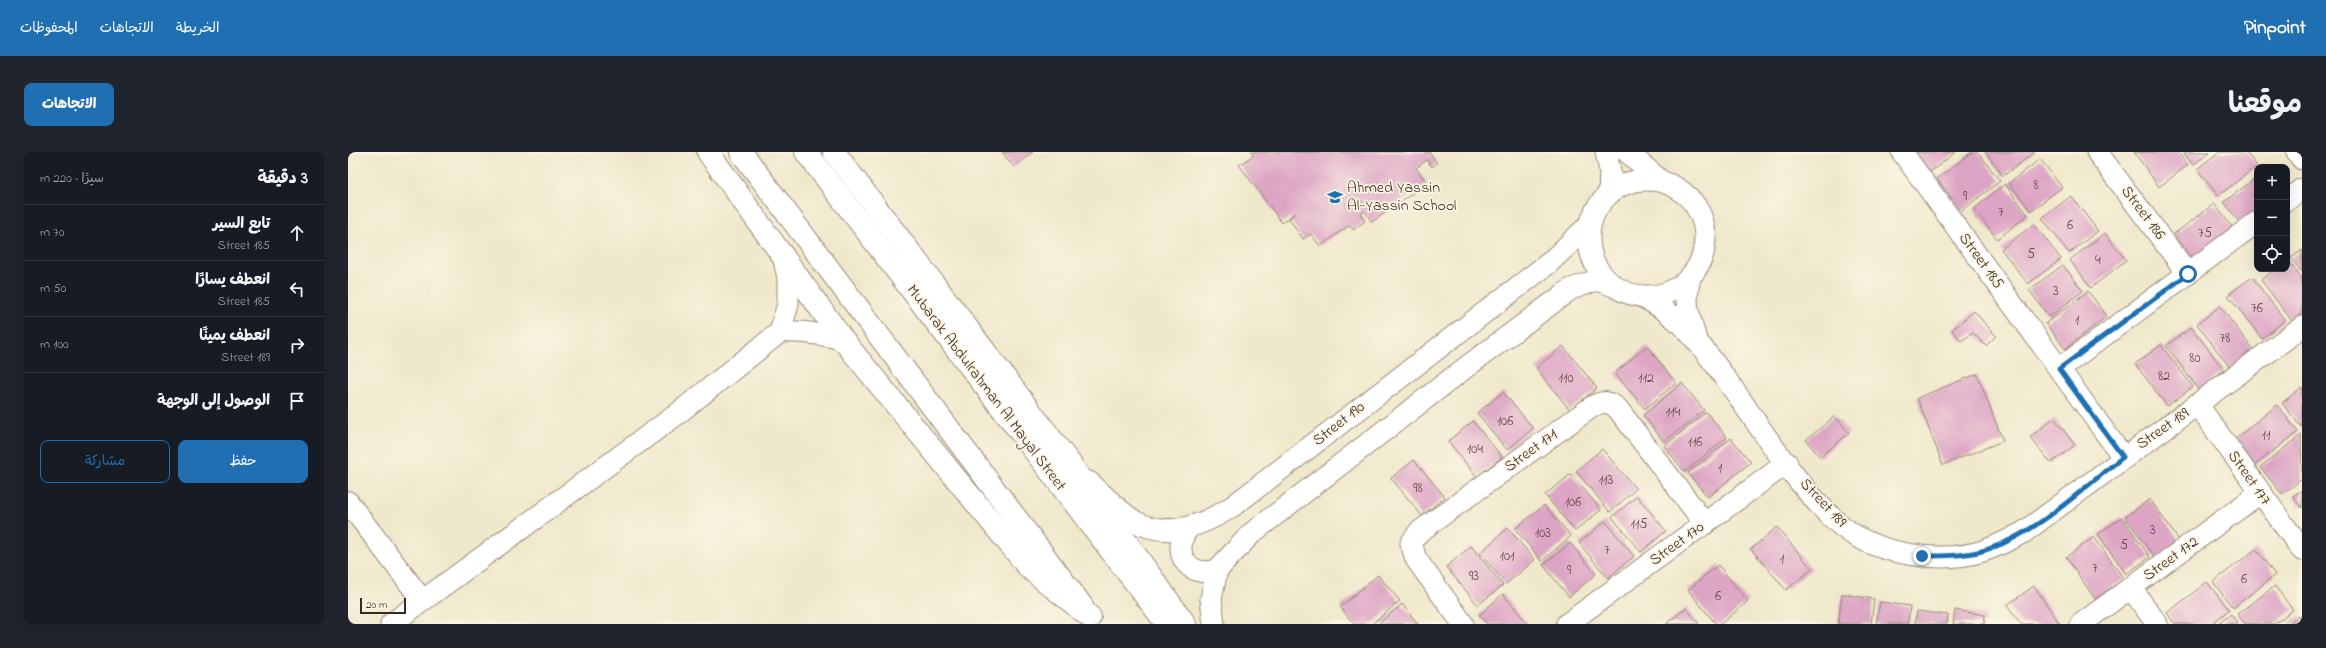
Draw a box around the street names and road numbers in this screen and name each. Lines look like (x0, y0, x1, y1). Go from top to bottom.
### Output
street label: Street 186 (2115, 181, 2171, 245)
street label: Street 185 (1952, 228, 2010, 294)
street label: Mubarak Abdulrahman Al Mayal Street (900, 280, 1072, 497)
street label: Street 190 (1308, 396, 1371, 452)
street label: Street 189 (2131, 402, 2195, 456)
street label: Street 171 (1499, 423, 1563, 479)
street label: Street 177 (2221, 445, 2277, 511)
street label: Street 189 (1794, 473, 1852, 533)
street label: Street 170 (1644, 516, 1710, 572)
street label: Street 172 (2138, 530, 2204, 588)

